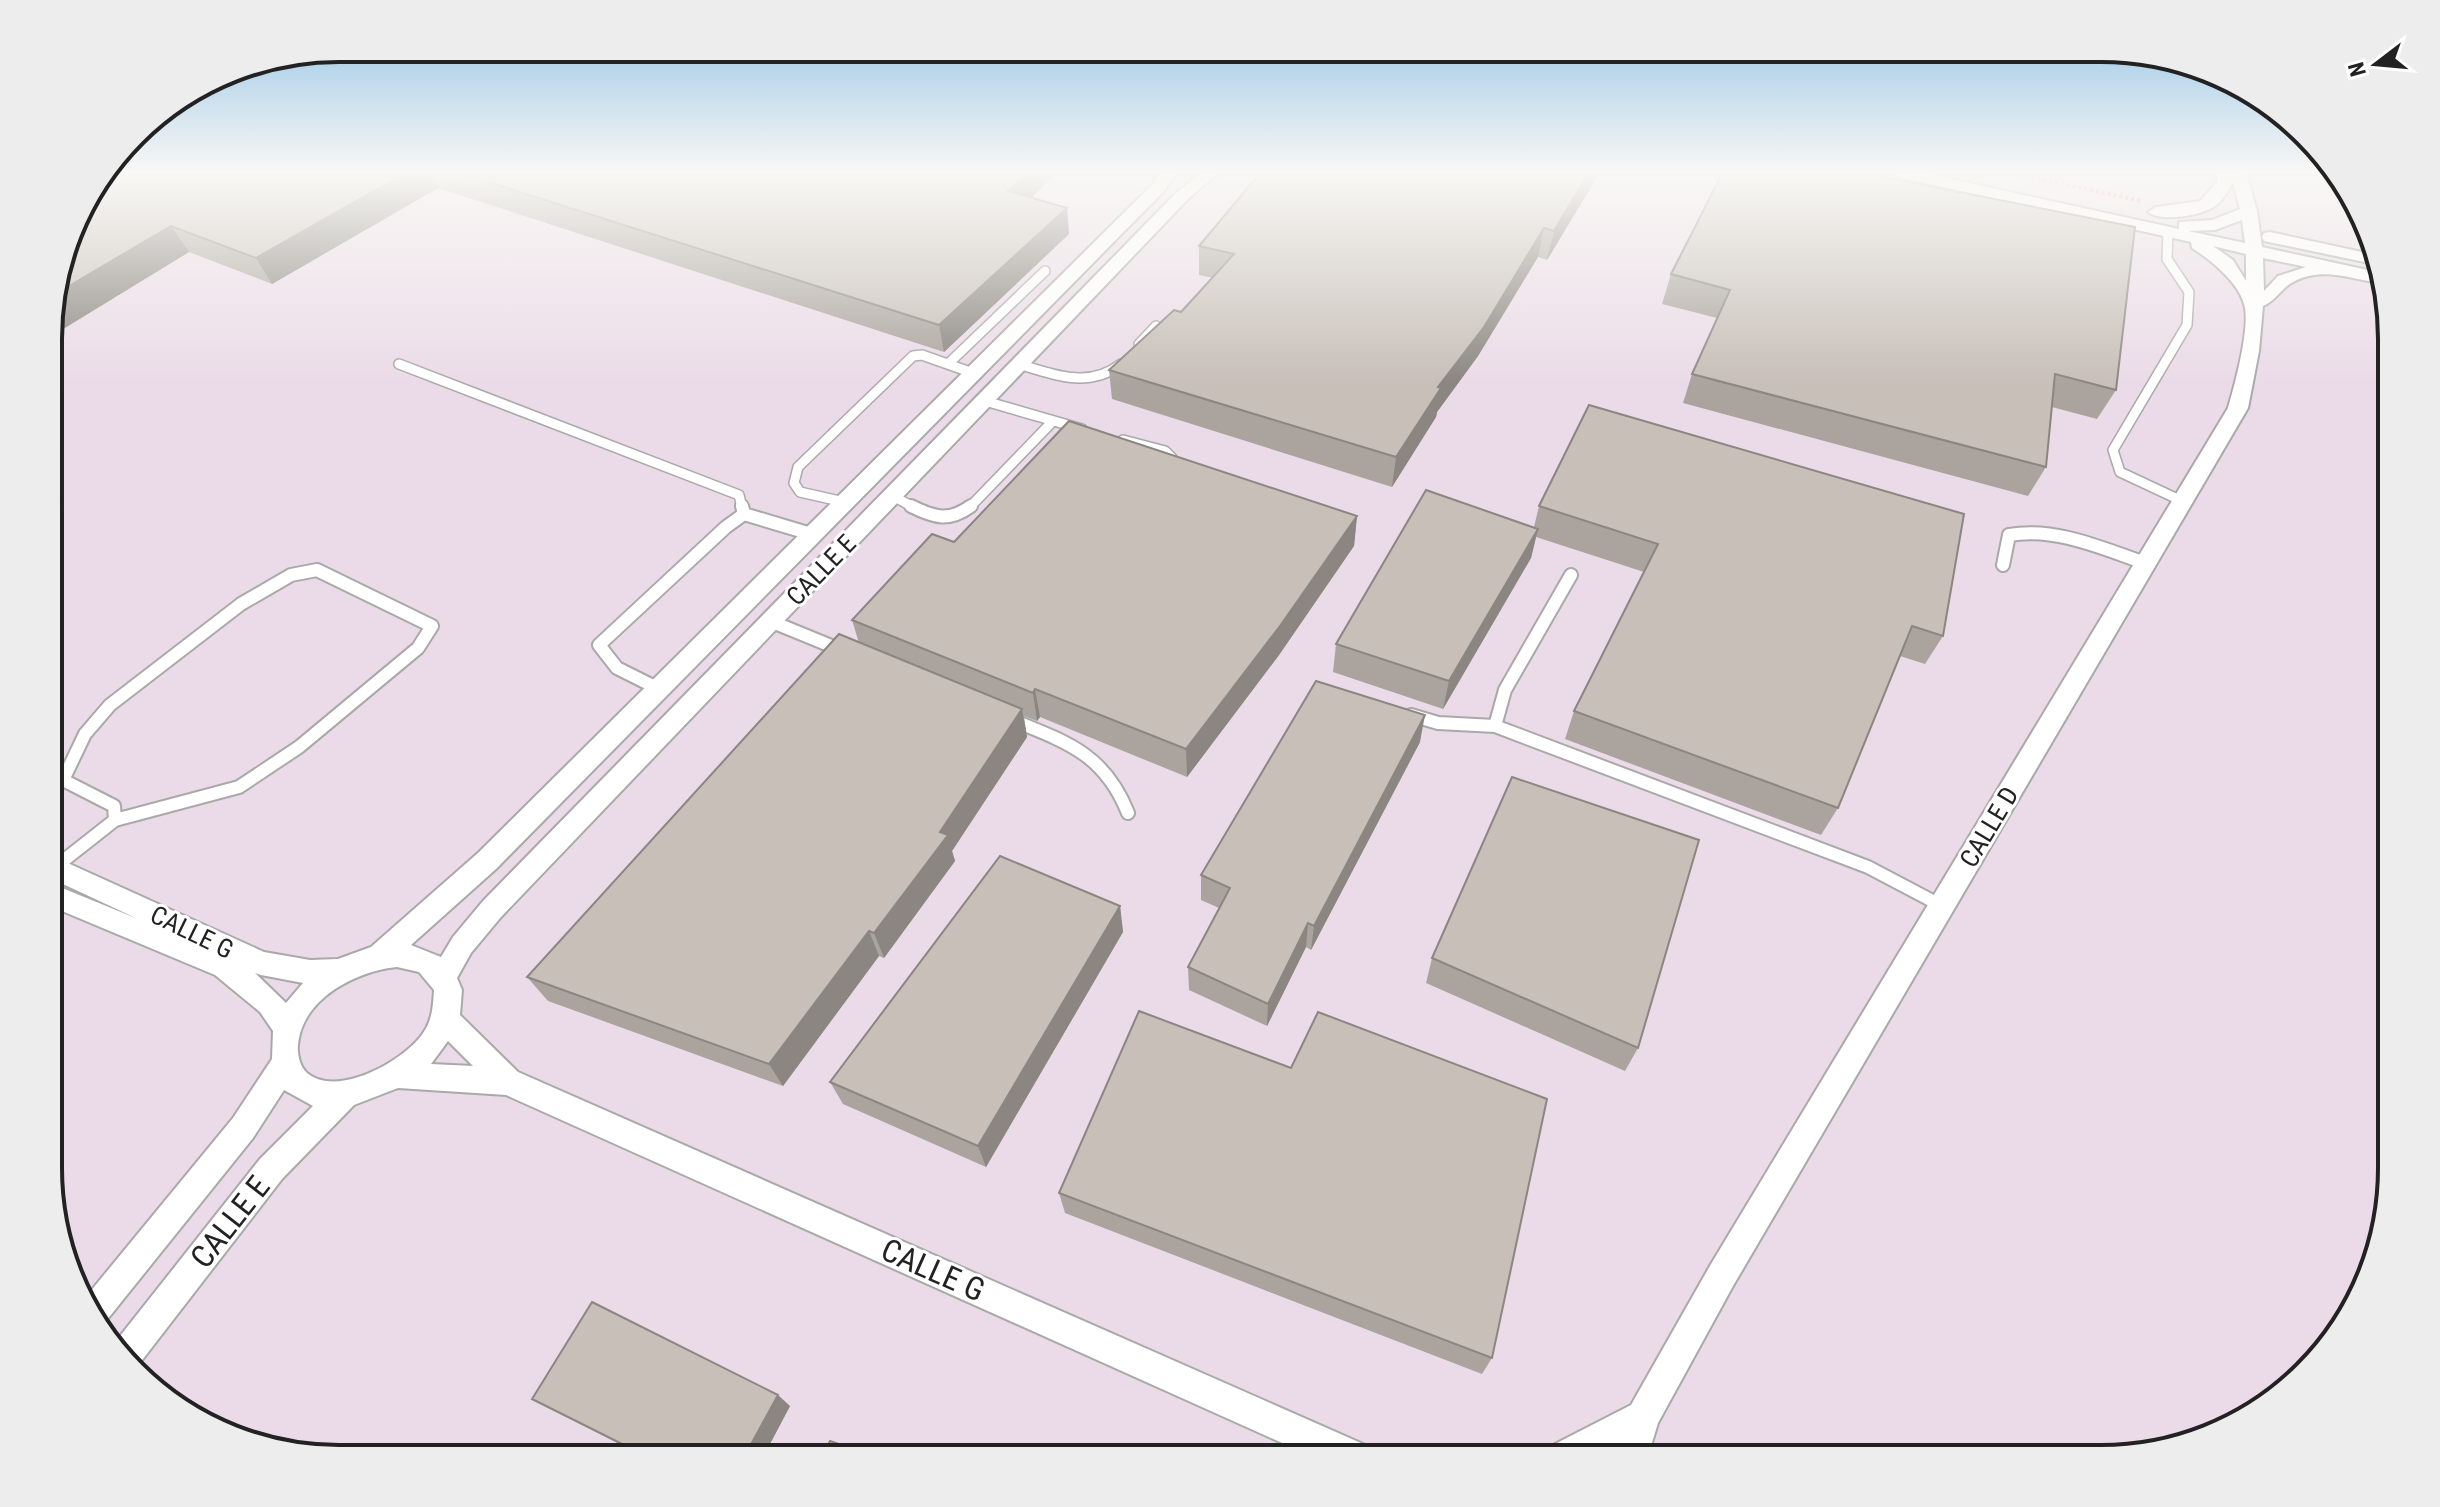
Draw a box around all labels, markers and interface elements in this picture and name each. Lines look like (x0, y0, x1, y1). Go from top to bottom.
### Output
north arrow (2336, 24, 2416, 104)
text: N (2343, 59, 2371, 79)
street label: CALLE E (780, 529, 862, 611)
street label: CALLE D (1953, 781, 2025, 873)
street label: CALLE G (146, 899, 238, 965)
street label: CALLE E (182, 1168, 278, 1276)
street label: CALLE G (875, 1230, 991, 1310)

